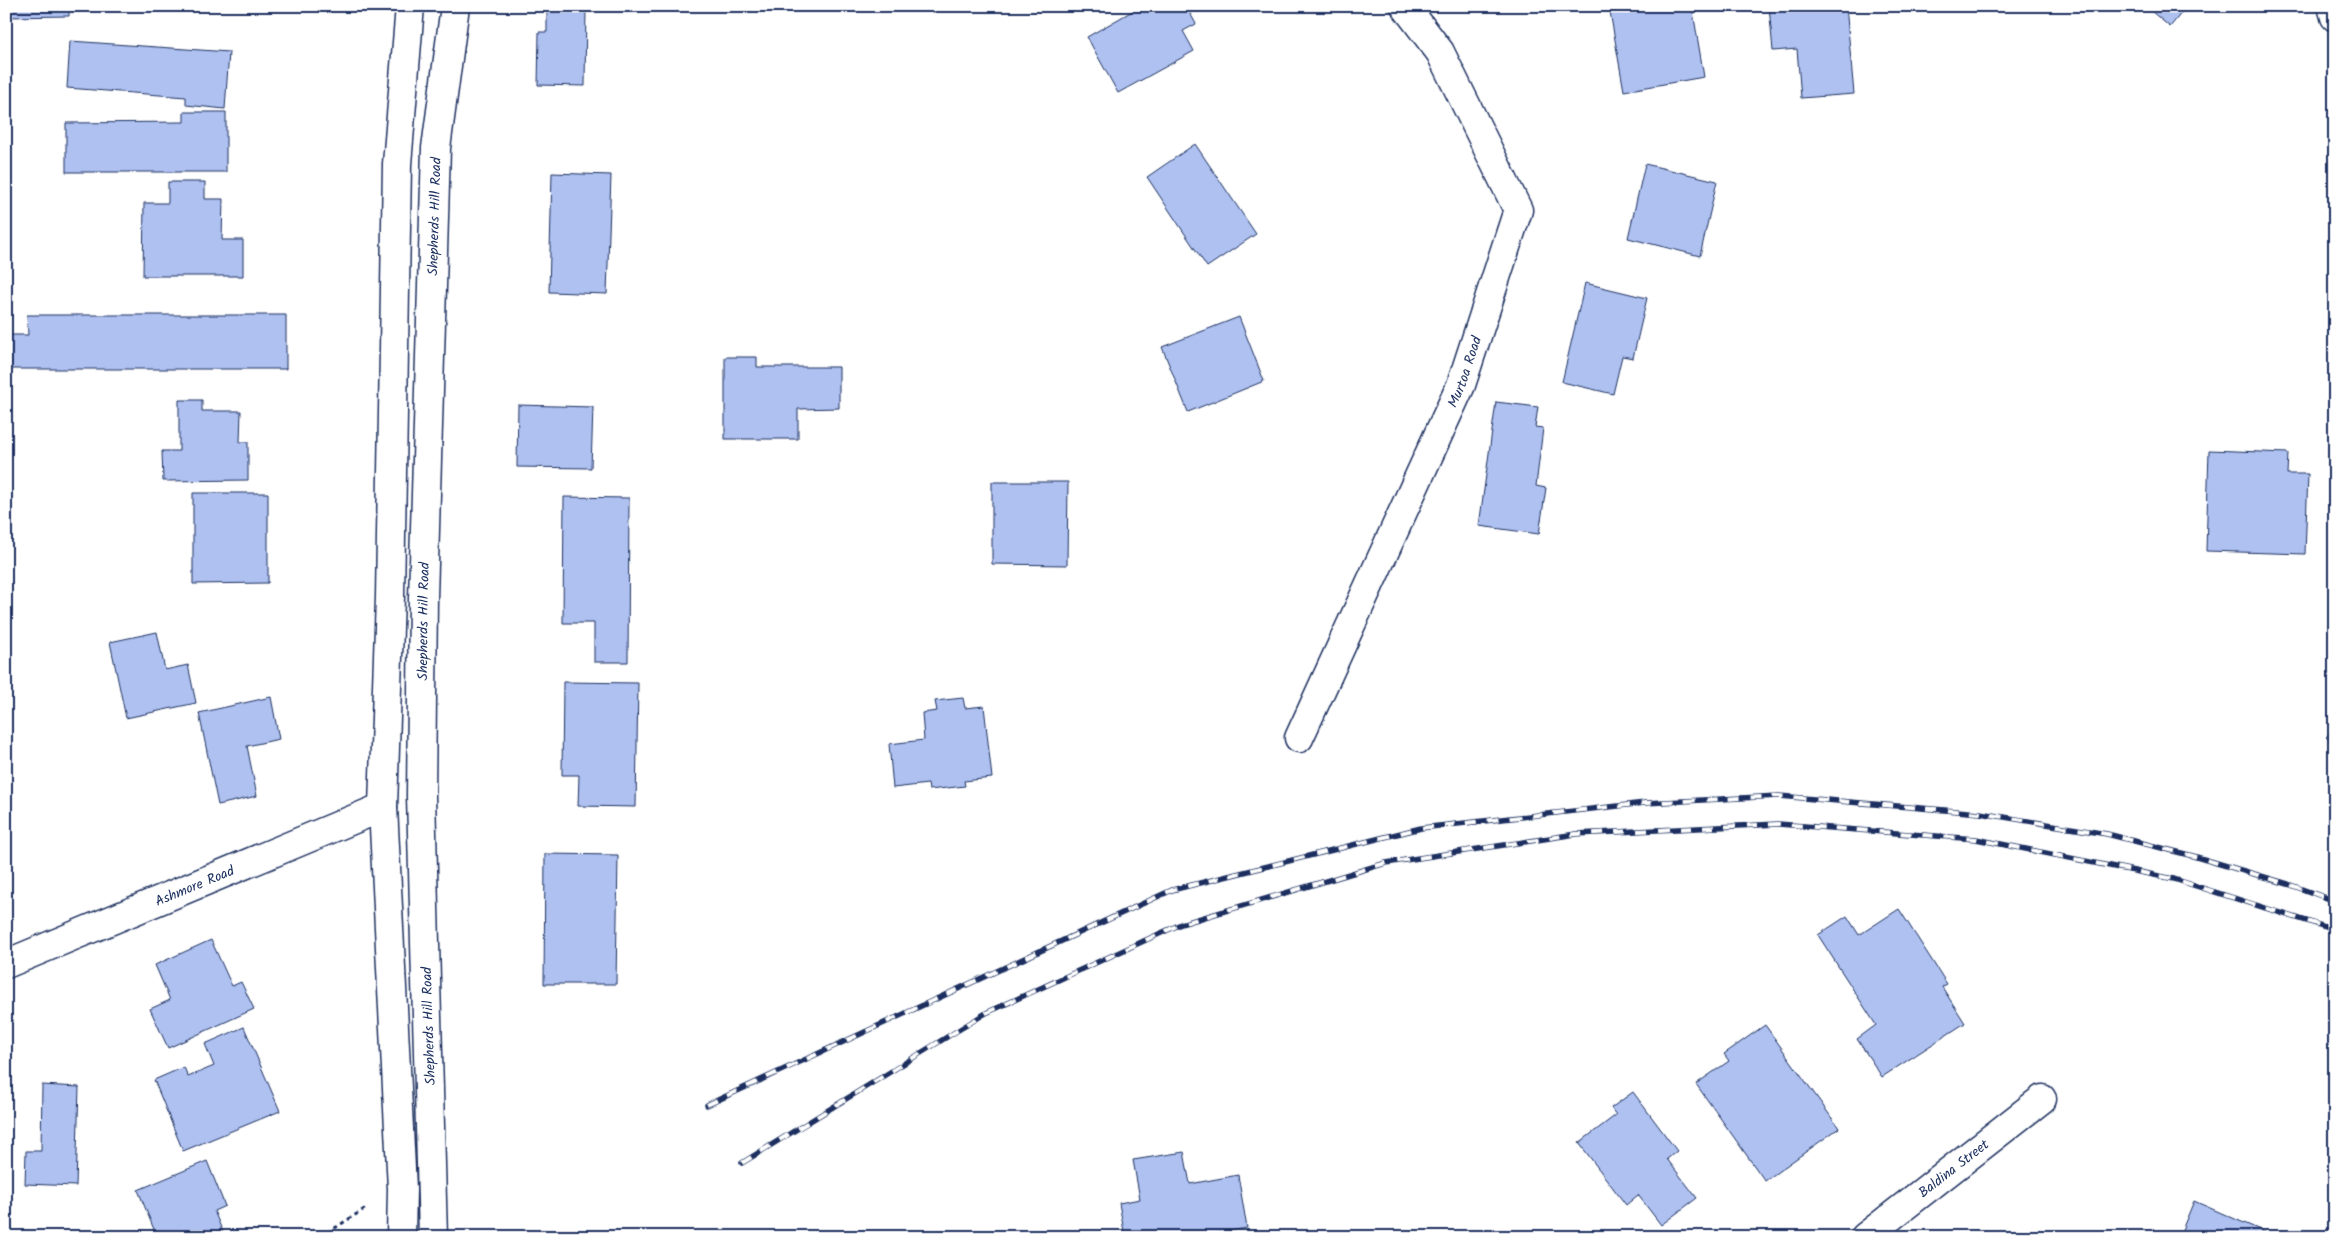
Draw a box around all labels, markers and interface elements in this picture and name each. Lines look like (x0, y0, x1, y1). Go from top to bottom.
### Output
street label: Shepherds Hill Road (422, 156, 448, 276)
street label: Murtoa Road (1442, 333, 1488, 411)
street label: Shepherds Hill Road (412, 561, 436, 680)
street label: Ashmore Road (152, 860, 239, 913)
street label: Shepherds Hill Road (416, 966, 442, 1085)
street label: Baldina Street (1914, 1134, 1994, 1204)

